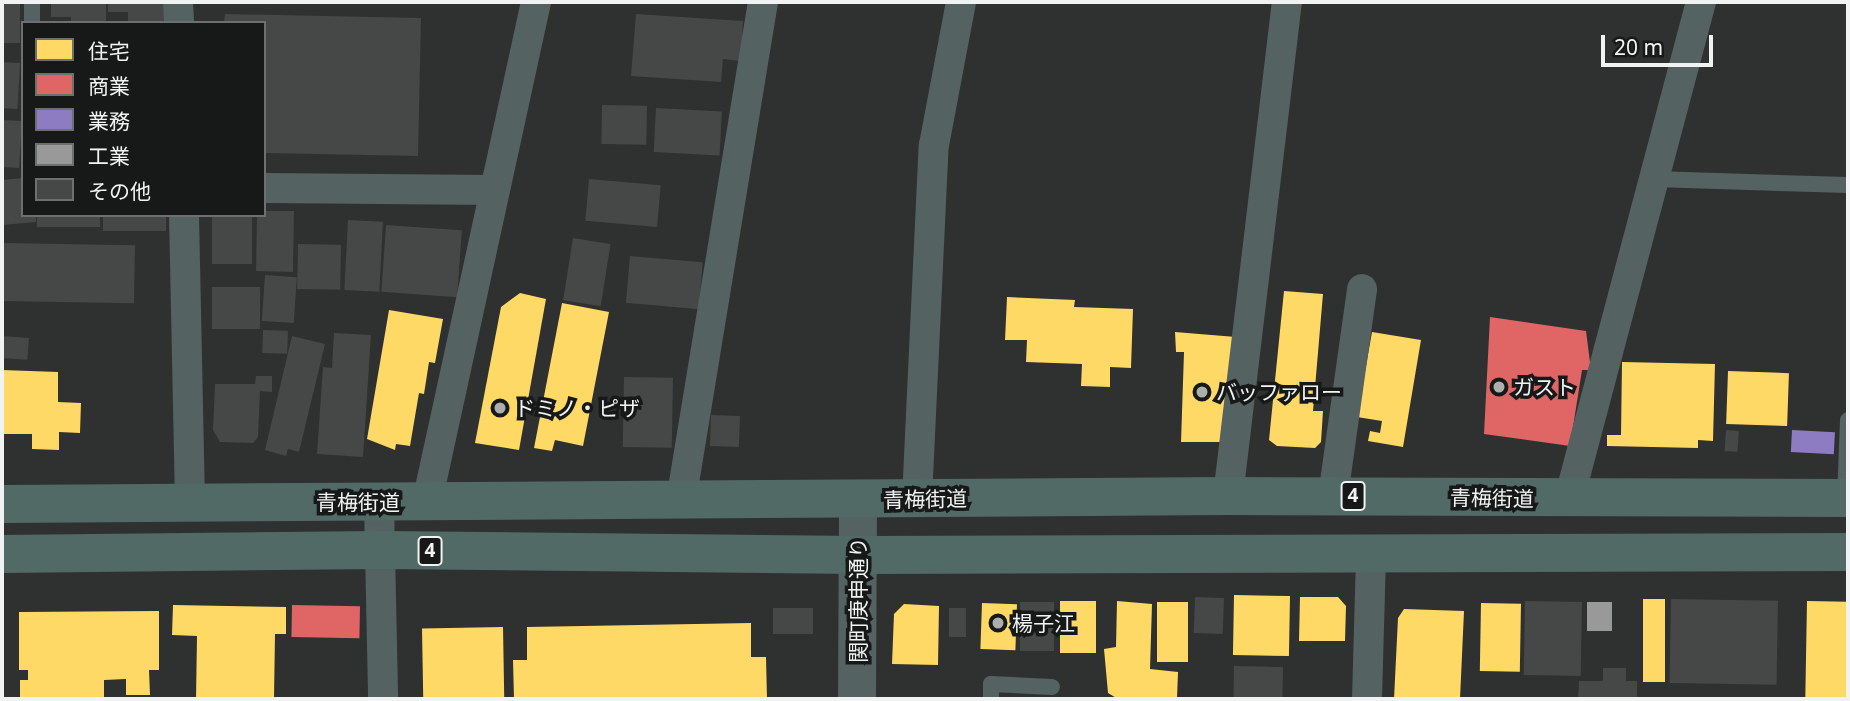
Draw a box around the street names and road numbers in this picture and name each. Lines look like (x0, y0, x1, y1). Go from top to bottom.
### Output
road number: 4 (1339, 481, 1367, 512)
street label: 青梅街道 (1450, 485, 1534, 511)
street label: 青梅街道 (883, 486, 967, 512)
street label: 青梅街道 (316, 489, 400, 515)
road number: 4 (416, 536, 444, 566)
street label: 関町庚申通り (845, 537, 871, 663)

